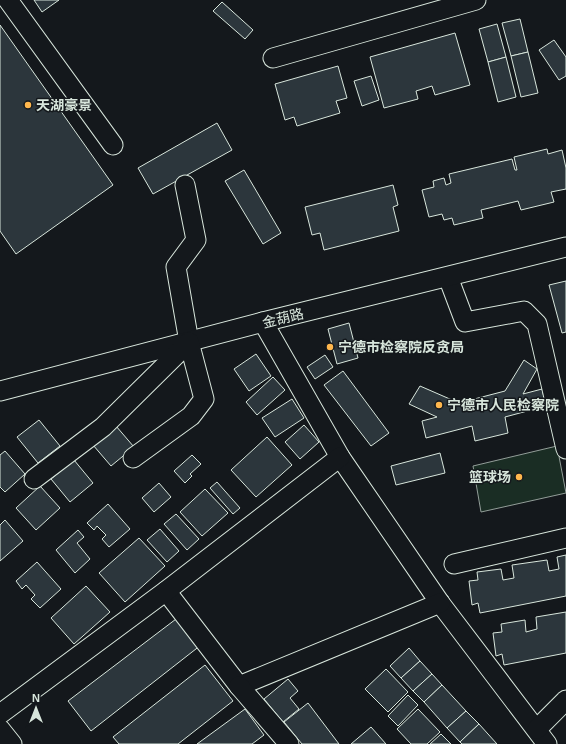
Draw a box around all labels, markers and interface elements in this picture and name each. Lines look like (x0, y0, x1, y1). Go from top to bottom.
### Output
place label: 天湖豪景 (36, 97, 92, 113)
marker: 天湖豪景 (23, 100, 33, 110)
street label: 金葫路 (261, 305, 305, 331)
place label: 宁德市检察院反贪局 (338, 339, 464, 355)
marker: 宁德市检察院反贪局 (325, 342, 335, 352)
place label: 宁德市人民检察院 (447, 397, 559, 413)
marker: 宁德市人民检察院 (434, 400, 444, 410)
place label: 篮球场 (469, 469, 511, 485)
marker: 篮球场 (514, 472, 524, 482)
north arrow (16, 688, 56, 728)
text: N (32, 692, 40, 704)

